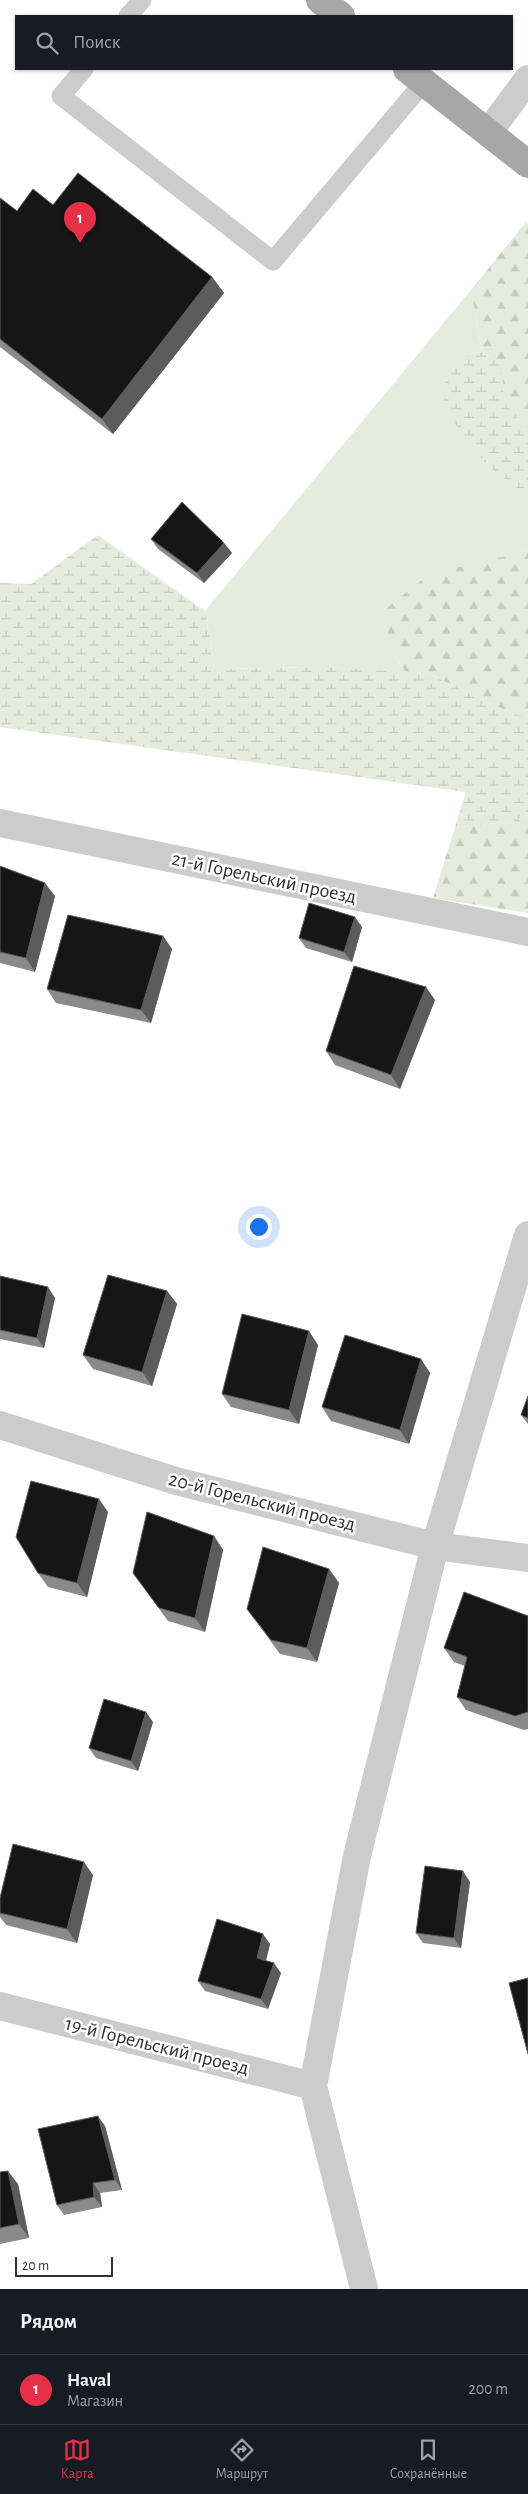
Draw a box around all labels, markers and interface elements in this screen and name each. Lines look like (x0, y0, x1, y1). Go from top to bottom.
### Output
search box (15, 15, 513, 70)
icon: search (33, 29, 61, 57)
text: Поиск (73, 33, 120, 52)
pin: 1 (64, 202, 96, 243)
street label: 21-й Горельский проезд (170, 849, 358, 907)
your location (246, 1214, 272, 1240)
street label: 20-й Горельский проезд (166, 1469, 358, 1535)
street label: 19-й Горельский проезд (63, 2013, 251, 2079)
scale bar (15, 2254, 112, 2277)
text: 20 m (22, 2259, 49, 2273)
text: Рядом (20, 2311, 77, 2332)
text: Haval (67, 2371, 111, 2390)
text: 1 (33, 2381, 39, 2397)
text: 200 m (468, 2381, 508, 2397)
text: Магазин (67, 2393, 123, 2409)
tab: Карта (61, 2436, 94, 2483)
tab: Маршрут (215, 2436, 268, 2483)
tab: Сохранённые (390, 2436, 467, 2483)

